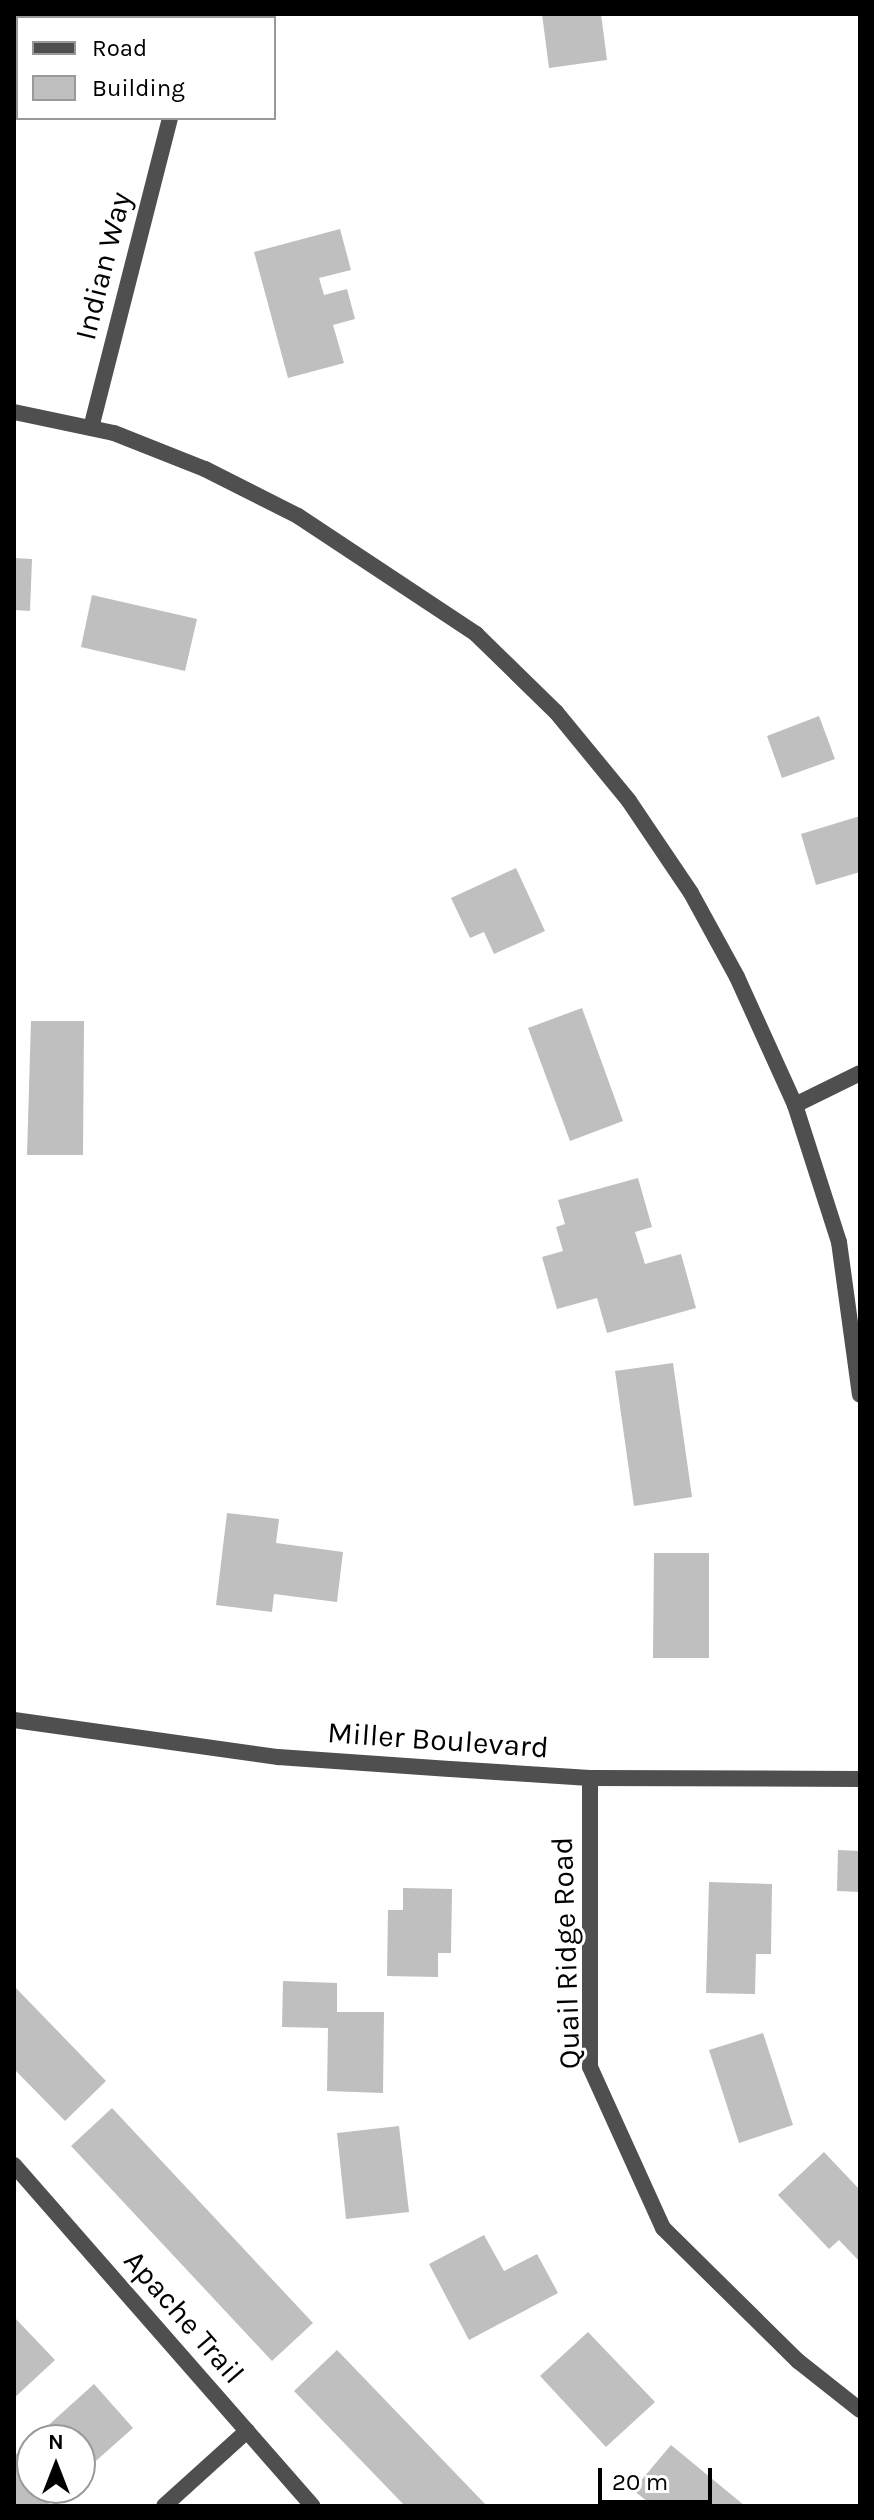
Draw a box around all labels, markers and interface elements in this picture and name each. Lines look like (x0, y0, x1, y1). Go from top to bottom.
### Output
legend (16, 16, 276, 120)
text: Road (92, 34, 147, 62)
text: Building (92, 74, 185, 102)
street label: Indian Way (67, 188, 139, 344)
street label: Miller Boulevard (326, 1714, 550, 1766)
street label: Quail Ridge Road (544, 1836, 588, 2070)
street label: Apache Trail (116, 2243, 252, 2391)
north arrow (16, 2424, 96, 2504)
text: N (48, 2429, 64, 2455)
scale bar (602, 2452, 716, 2502)
text: 20 m (612, 2468, 668, 2496)

